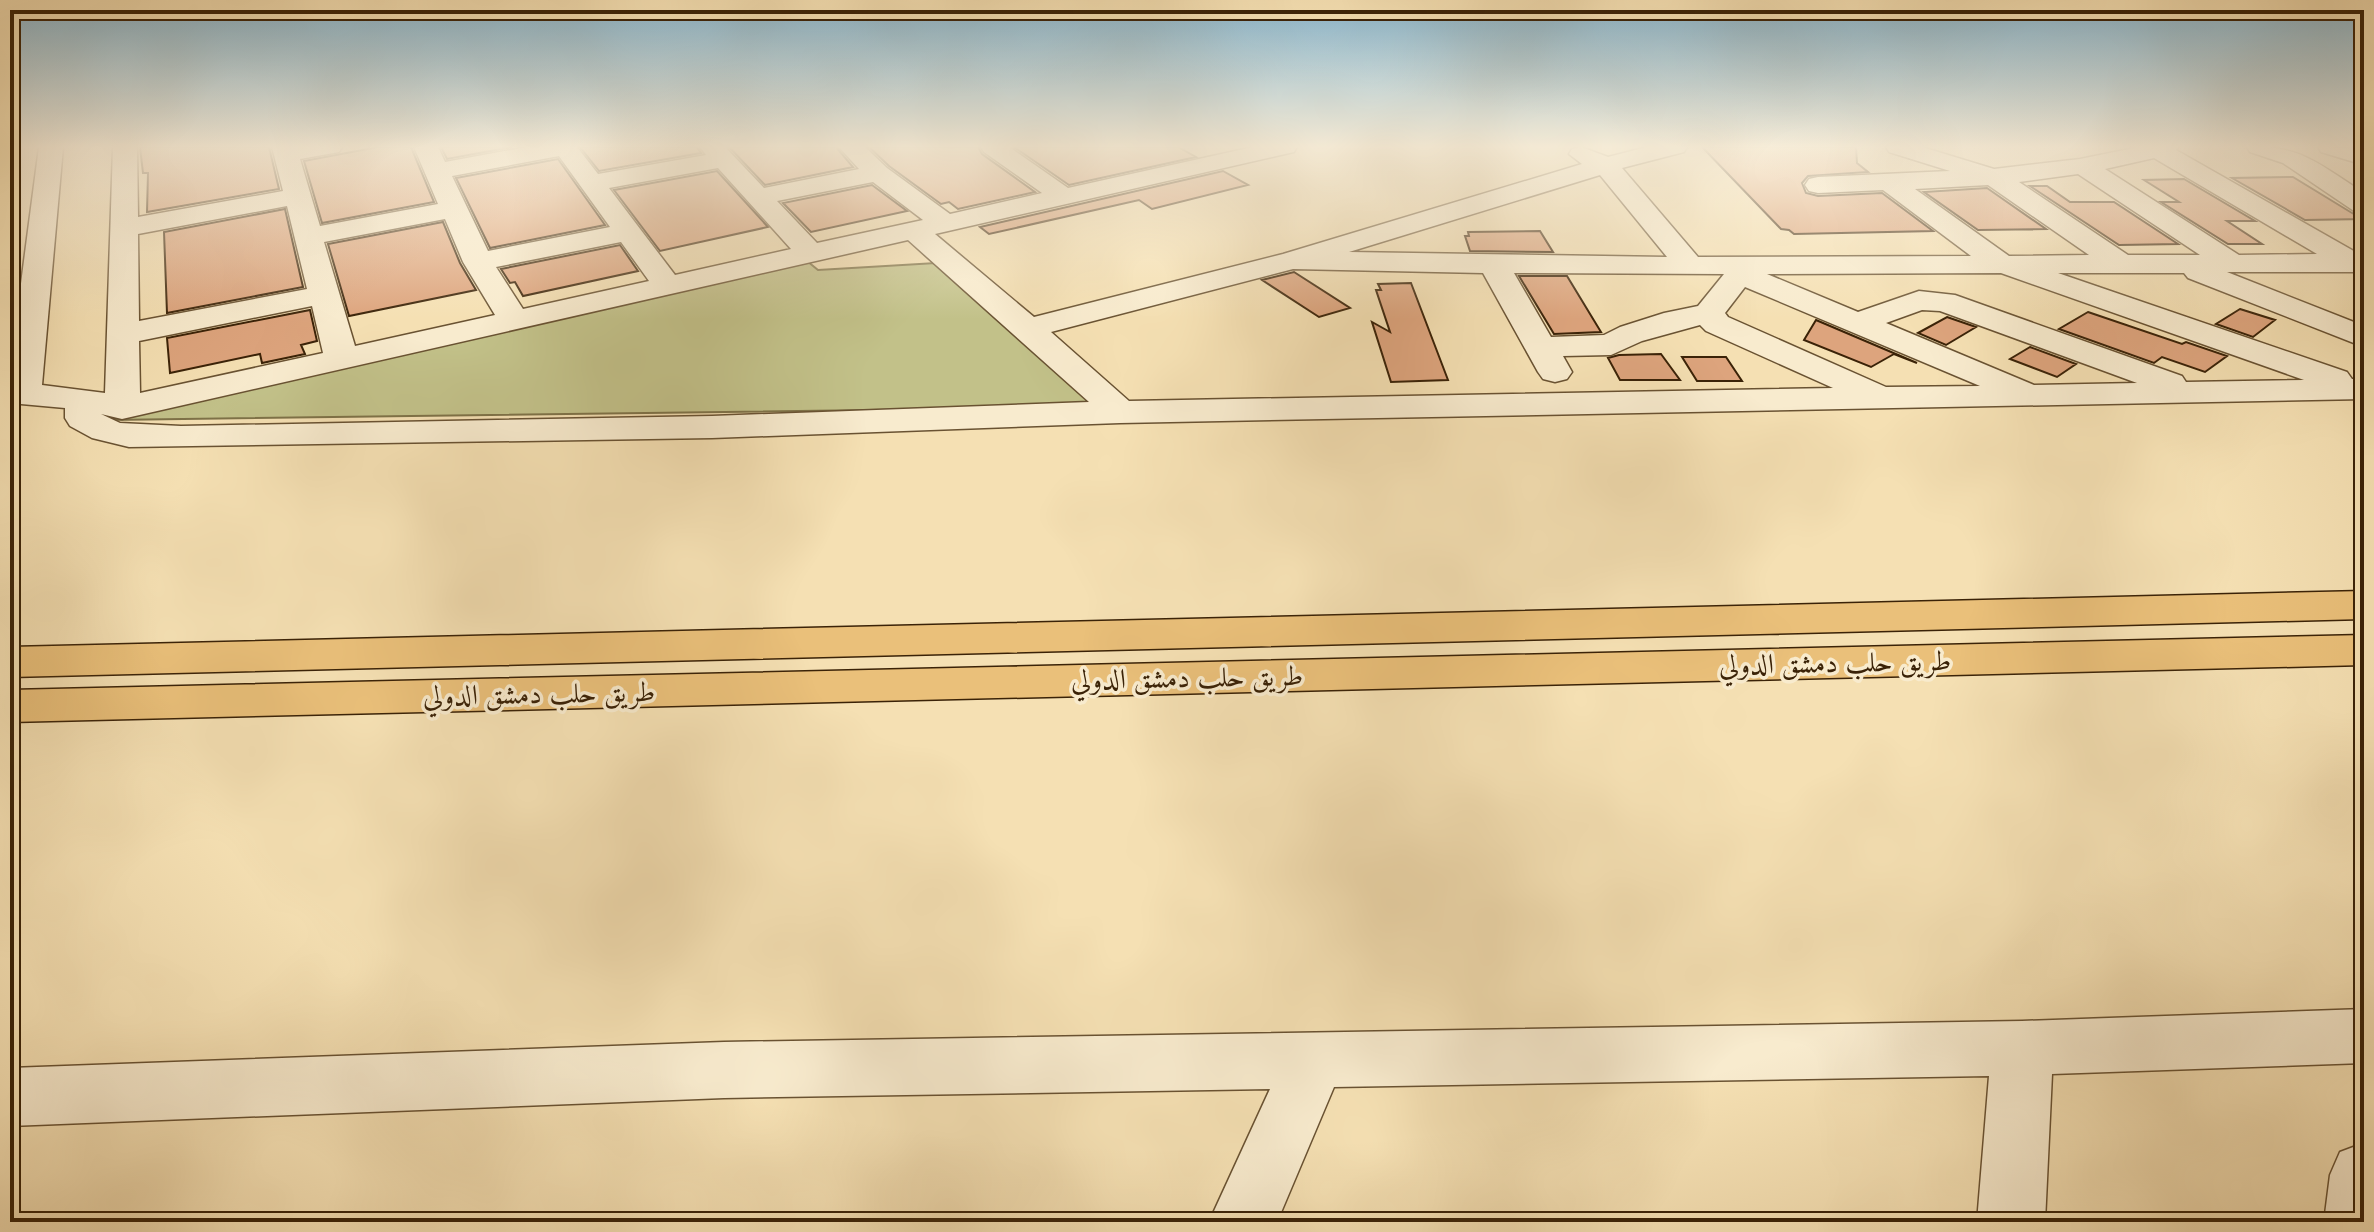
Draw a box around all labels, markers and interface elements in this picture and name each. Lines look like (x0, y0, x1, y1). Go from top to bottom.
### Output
street label: طريق حلب دمشق الدولي (1718, 642, 1952, 687)
street label: طريق حلب دمشق الدولي (1070, 657, 1304, 702)
street label: طريق حلب دمشق الدولي (422, 673, 656, 718)

